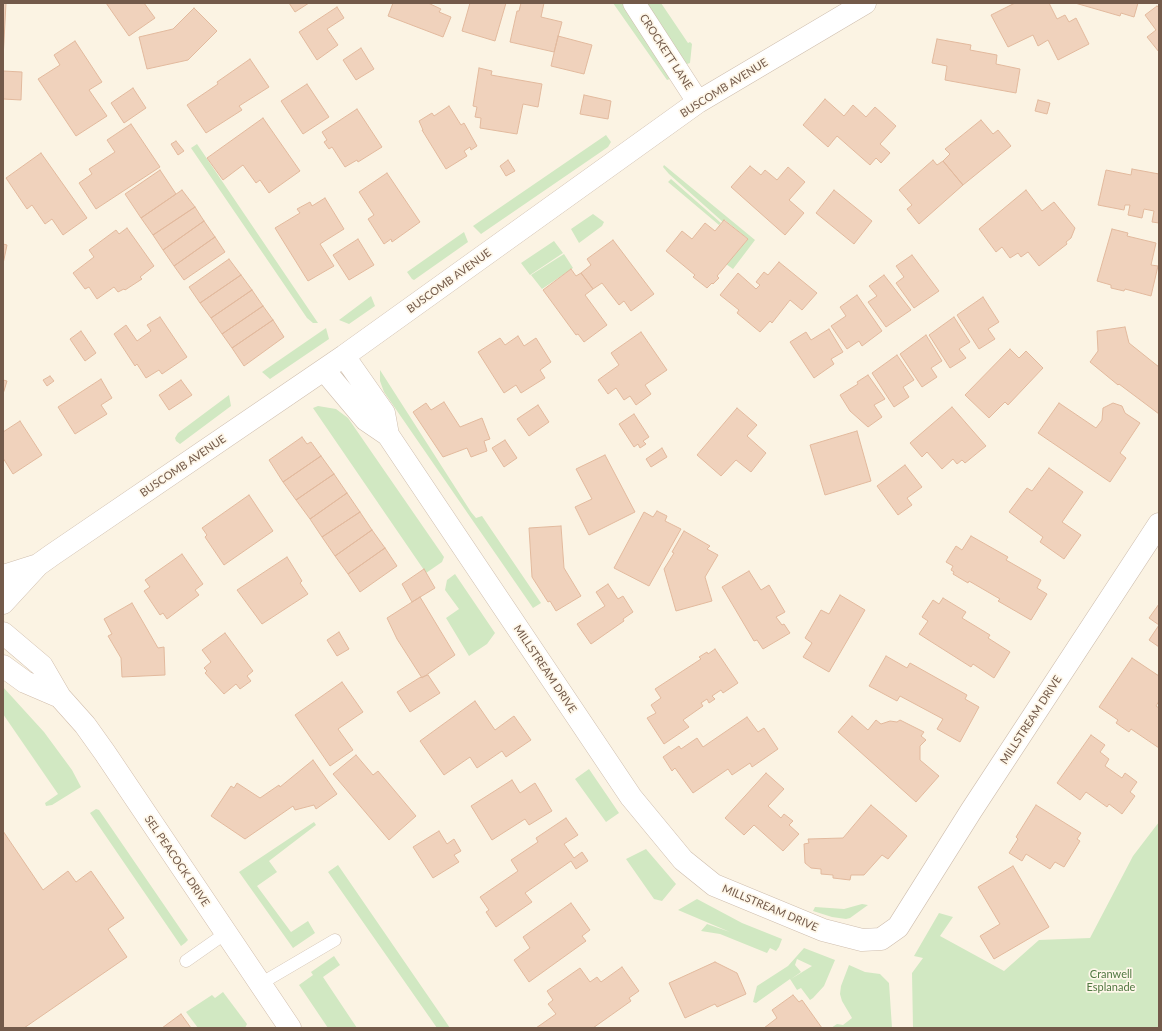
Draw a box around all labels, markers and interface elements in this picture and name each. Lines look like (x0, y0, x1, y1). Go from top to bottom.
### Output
street label: CROCKETT LANE (637, 12, 695, 92)
street label: BUSCOMB AVENUE (678, 56, 770, 120)
street label: BUSCOMB AVENUE (404, 246, 494, 316)
street label: BUSCOMB AVENUE (138, 432, 228, 500)
street label: MILLSTREAM DRIVE (511, 623, 579, 715)
street label: MILLSTREAM DRIVE (997, 673, 1065, 767)
street label: SEL PEACOCK DRIVE (142, 813, 212, 909)
street label: MILLSTREAM DRIVE (720, 882, 820, 934)
park label: Cranwell Esplanade (1087, 967, 1135, 993)

